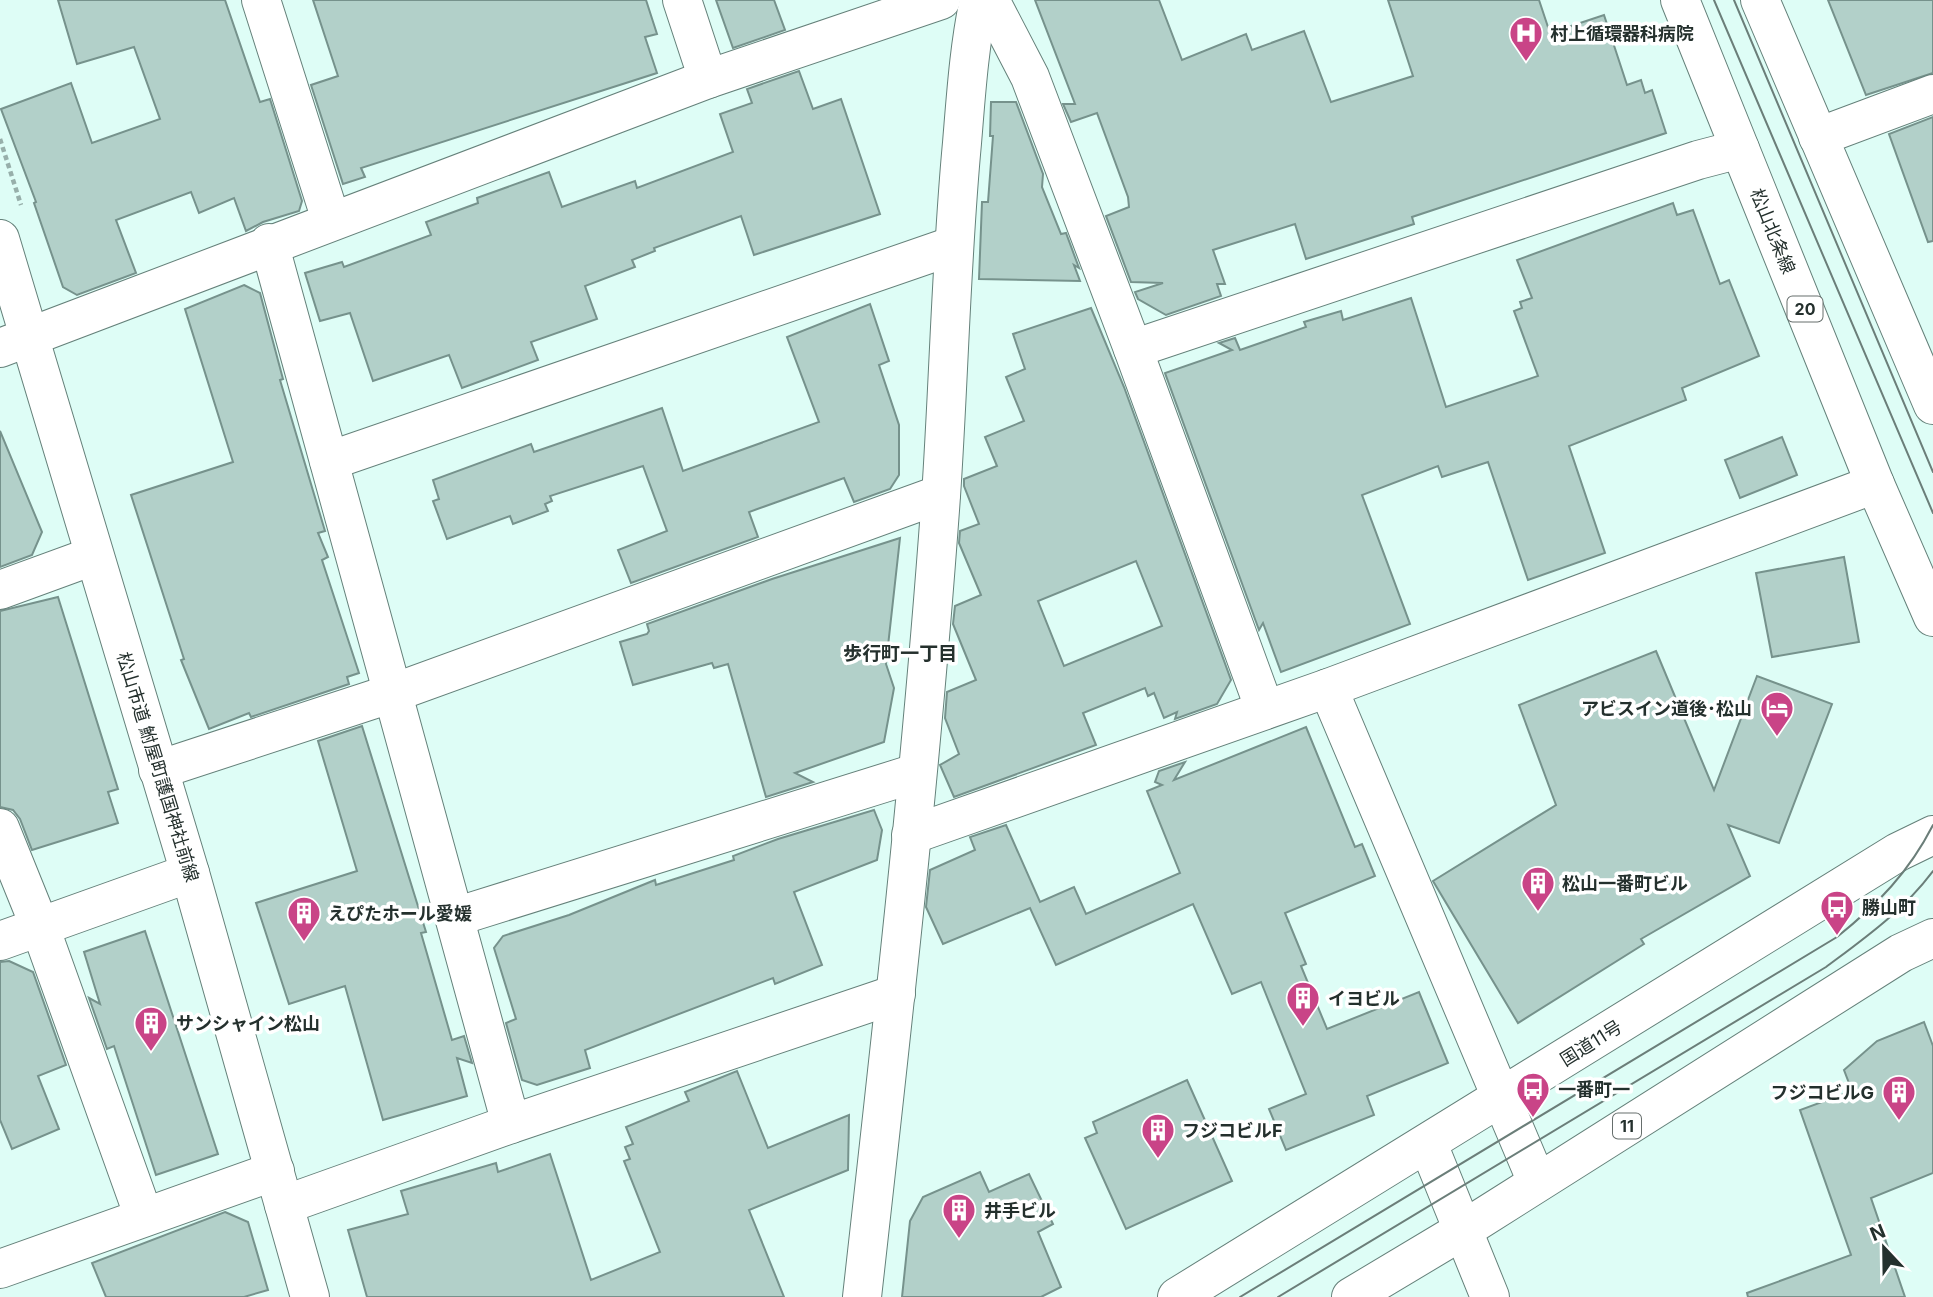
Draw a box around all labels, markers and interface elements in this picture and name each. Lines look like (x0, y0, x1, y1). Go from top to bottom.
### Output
hospital icon: 村上循環器科病院 (1507, 14, 1545, 63)
place label: 村上循環器科病院 (1550, 23, 1694, 44)
street label: 松山北条線 (1746, 185, 1800, 277)
road number: 20 (1787, 296, 1822, 322)
district label: 歩行町一丁目 (843, 642, 957, 665)
street label: 松山市道 鮒屋町護国神社前線 (113, 650, 203, 884)
hotel icon: アビスイン道後･松山 (1758, 689, 1796, 738)
place label: アビスイン道後･松山 (1581, 698, 1752, 719)
building icon: 松山一番町ビル (1519, 864, 1557, 913)
place label: 松山一番町ビル (1562, 873, 1688, 894)
bus stop icon: 勝山町 (1818, 888, 1856, 937)
building icon: えぴたホール愛媛 (285, 894, 323, 943)
place label: 勝山町 (1862, 897, 1916, 918)
place label: えぴたホール愛媛 (328, 903, 472, 924)
building icon: イヨビル (1284, 979, 1322, 1028)
place label: イヨビル (1328, 988, 1400, 1009)
building icon: サンシャイン松山 (132, 1004, 170, 1053)
place label: サンシャイン松山 (176, 1013, 320, 1034)
street label: 国道11号 (1556, 1016, 1626, 1070)
bus stop icon: 一番町一 (1514, 1070, 1552, 1119)
building icon: フジコビルG (1880, 1073, 1918, 1122)
place label: 一番町一 (1558, 1079, 1630, 1100)
place label: フジコビルG (1770, 1082, 1874, 1103)
building icon: フジコビルF (1139, 1111, 1177, 1160)
road number: 11 (1613, 1114, 1641, 1138)
place label: フジコビルF (1182, 1120, 1283, 1141)
building icon: 井手ビル (940, 1191, 978, 1240)
place label: 井手ビル (984, 1200, 1056, 1221)
north arrow (1849, 1213, 1919, 1283)
text: N (1867, 1219, 1889, 1246)

